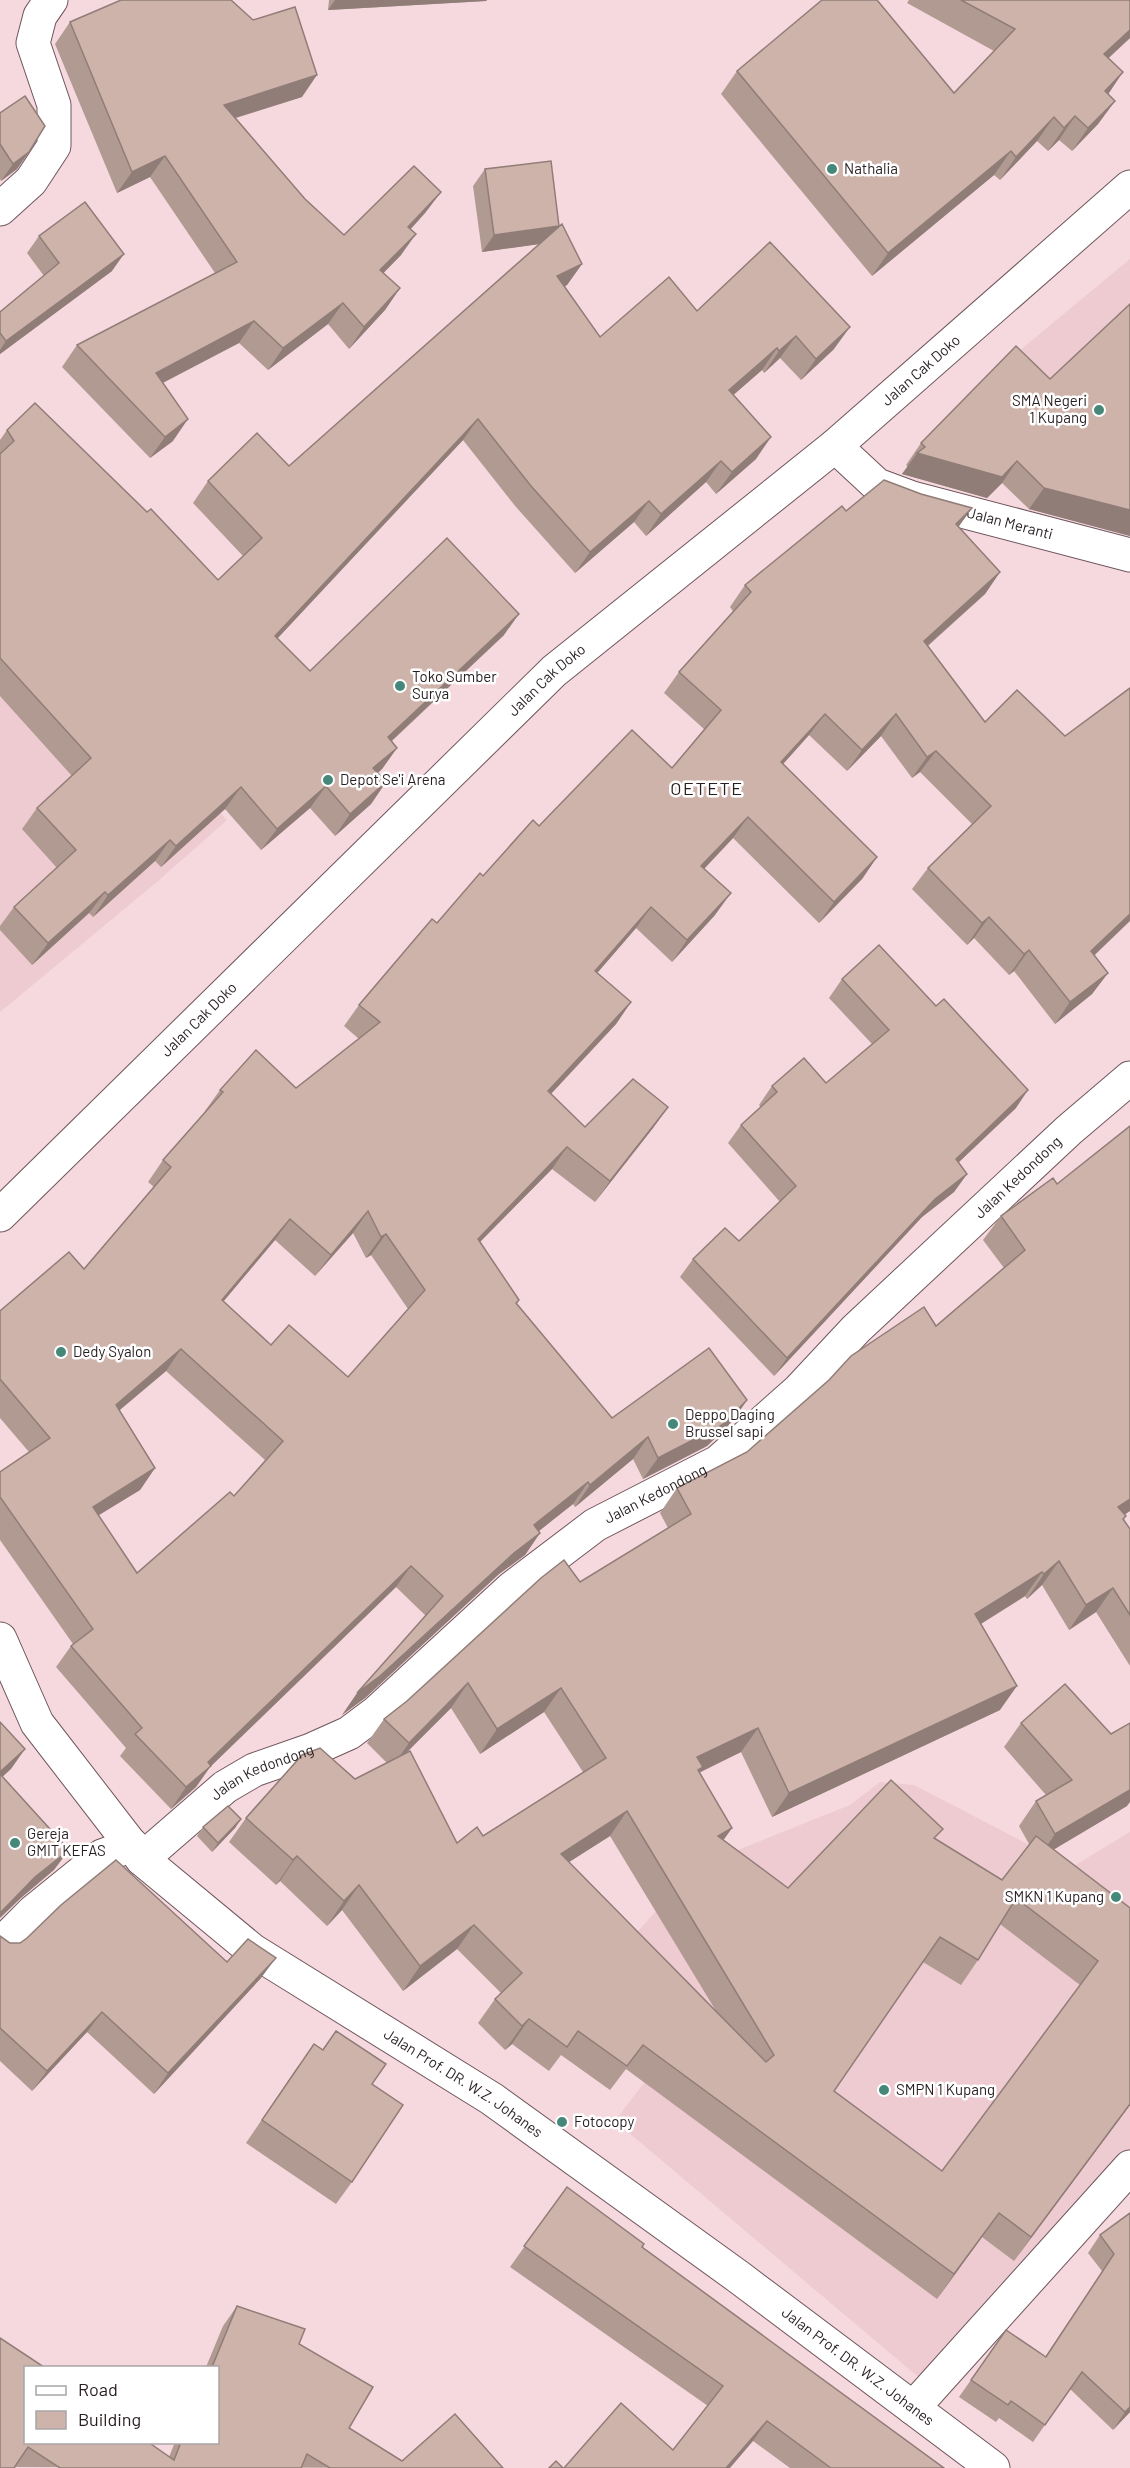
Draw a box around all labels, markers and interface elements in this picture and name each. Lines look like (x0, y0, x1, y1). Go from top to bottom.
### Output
place label: Nathalia (844, 159, 898, 177)
marker: Nathalia (825, 162, 839, 176)
street label: Jalan Cak Doko (877, 330, 963, 409)
place label: SMA Negeri 1 Kupang (1012, 391, 1087, 426)
marker: SMA Negeri 1 Kupang (1092, 403, 1106, 417)
street label: Jalan Meranti (966, 503, 1055, 542)
street label: Jalan Cak Doko (504, 640, 589, 719)
place label: Toko Sumber Surya (412, 667, 497, 702)
marker: Toko Sumber Surya (393, 679, 407, 693)
place label: Depot Se'i Arena (340, 770, 446, 788)
marker: Depot Se'i Arena (321, 773, 335, 787)
district label: OETETE (670, 777, 744, 799)
street label: Jalan Cak Doko (157, 978, 240, 1060)
street label: Jalan Kedondong (970, 1132, 1065, 1222)
place label: Dedy Syalon (73, 1342, 151, 1360)
marker: Dedy Syalon (54, 1345, 68, 1359)
place label: Deppo Daging Brussel sapi (685, 1405, 775, 1440)
marker: Deppo Daging Brussel sapi (666, 1417, 680, 1431)
street label: Jalan Kedondong (601, 1459, 709, 1527)
street label: Jalan Kedondong (206, 1740, 316, 1804)
place label: Gereja GMIT KEFAS (27, 1824, 106, 1859)
marker: Gereja GMIT KEFAS (8, 1836, 22, 1850)
place label: SMKN 1 Kupang (1005, 1887, 1104, 1905)
marker: SMKN 1 Kupang (1109, 1890, 1123, 1904)
street label: Jalan Prof. DR. W.Z. Johanes (381, 2024, 547, 2141)
place label: SMPN 1 Kupang (896, 2080, 995, 2098)
marker: SMPN 1 Kupang (877, 2083, 891, 2097)
place label: Fotocopy (574, 2112, 634, 2130)
marker: Fotocopy (555, 2115, 569, 2129)
street label: Jalan Prof. DR. W.Z. Johanes (779, 2303, 938, 2429)
legend (24, 2366, 219, 2444)
text: Road (78, 2378, 118, 2400)
text: Building (78, 2408, 141, 2430)

